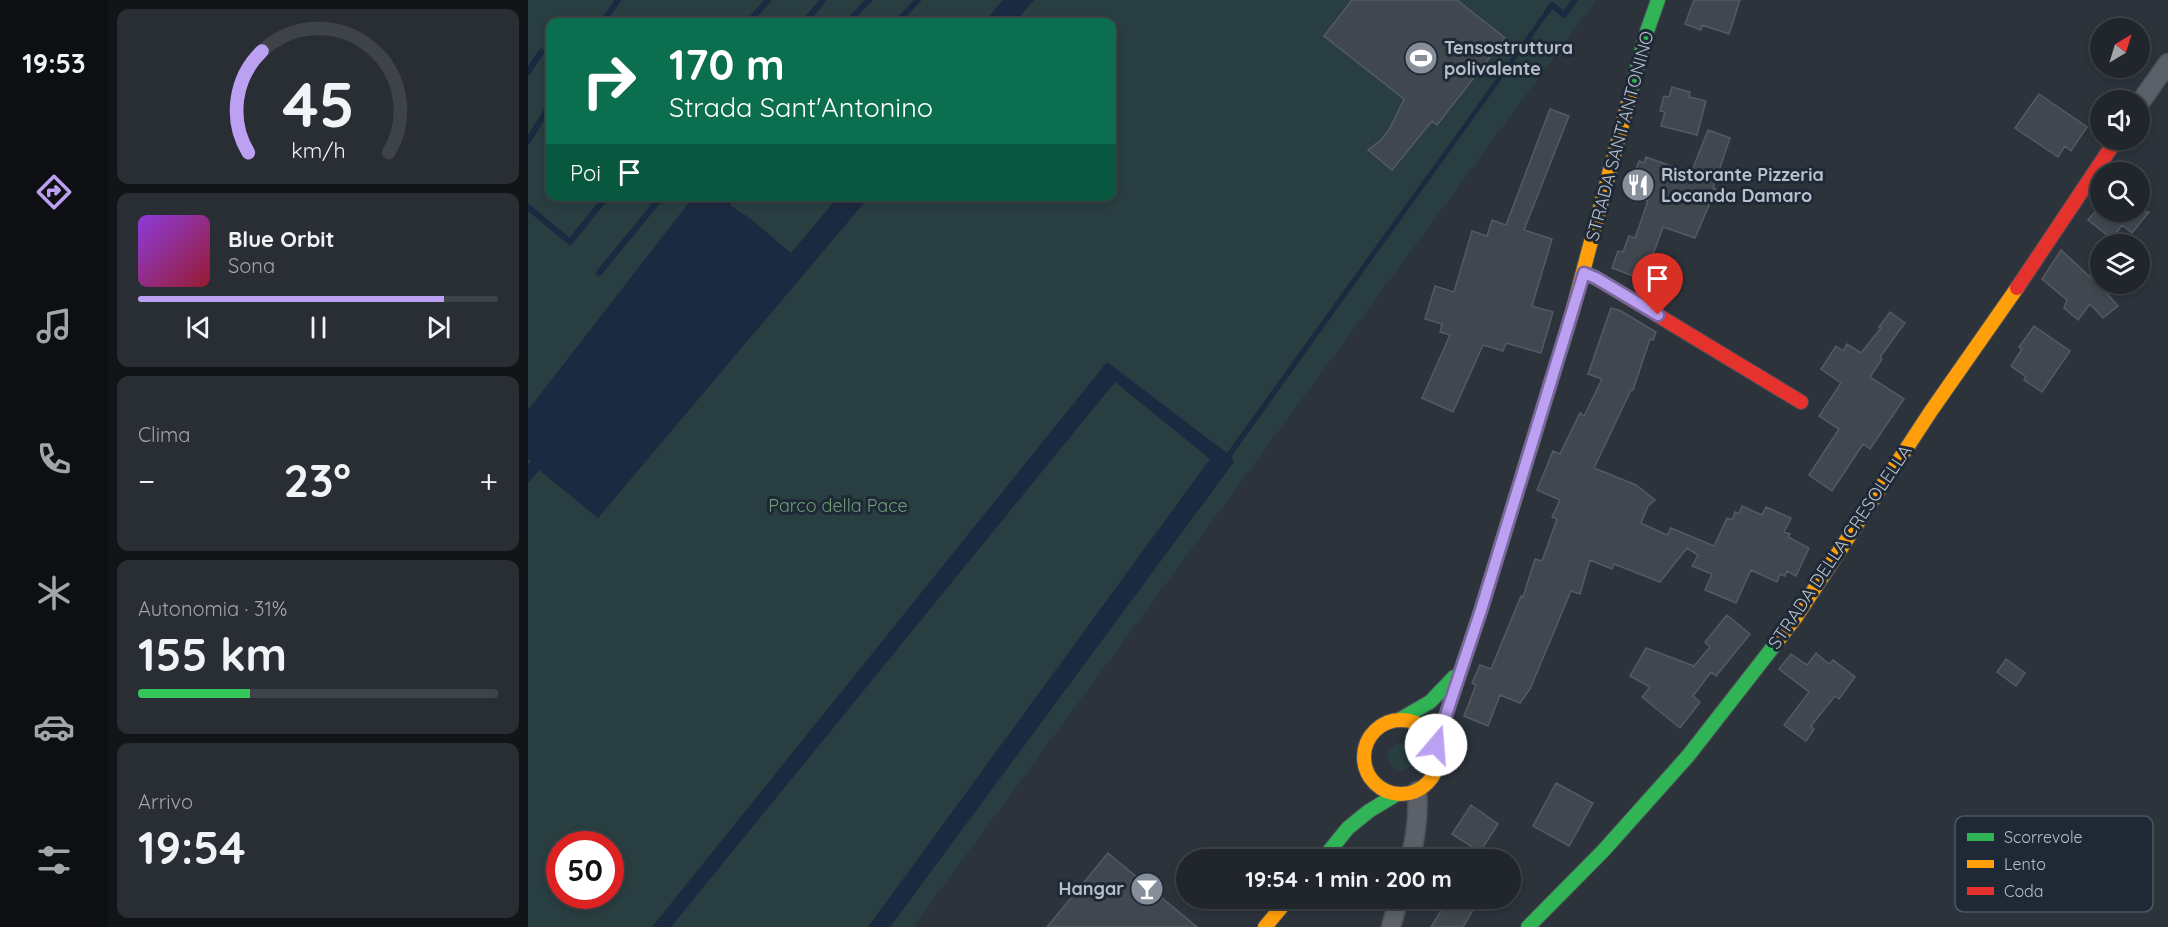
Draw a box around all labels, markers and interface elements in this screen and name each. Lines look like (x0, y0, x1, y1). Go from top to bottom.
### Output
north arrow (2090, 18, 2150, 78)
map controls (2090, 18, 2150, 294)
street label: STRADA SANT'ANTONINO (1580, 28, 1659, 244)
place label: Tensostruttura polivalente (1444, 36, 1573, 80)
text: 170 m (669, 38, 785, 91)
sports icon: Tensostruttura polivalente (1403, 40, 1439, 76)
icon: right (570, 42, 648, 120)
text: 19:53 (22, 46, 86, 80)
text: 45 (282, 65, 354, 143)
text: Strada Sant'Antonino (669, 90, 933, 124)
button: sound (2090, 90, 2150, 150)
text: km/h (291, 138, 345, 164)
icon: arrive (613, 156, 646, 189)
text: Poi (570, 159, 601, 187)
button: search (2090, 162, 2150, 222)
place label: Ristorante Pizzeria Locanda Damaro (1661, 163, 1824, 207)
restaurant icon: Ristorante Pizzeria Locanda Damaro (1620, 167, 1656, 203)
icon: directions (33, 171, 75, 213)
text: Blue Orbit (228, 225, 334, 253)
button: layers (2090, 234, 2150, 294)
text: Sona (228, 253, 275, 278)
pin (1632, 253, 1683, 315)
icon: arrive (1641, 262, 1674, 295)
icon: music (33, 305, 75, 347)
icon: previous (182, 311, 215, 344)
icon: pause (302, 311, 335, 344)
icon: next (422, 311, 455, 344)
text: Clima (138, 422, 190, 447)
icon: phone (33, 438, 75, 480)
street label: STRADA DELLA CRESOLELLA (1763, 440, 1917, 653)
text: 23° (284, 452, 351, 508)
text: − (138, 460, 155, 501)
text: + (479, 460, 498, 501)
park label: Parco della Pace (768, 494, 908, 517)
icon: climate (33, 572, 75, 614)
text: Autonomia · 31% (138, 596, 287, 621)
text: 155 km (138, 626, 287, 682)
icon: car (33, 706, 75, 748)
position arrow (1404, 713, 1468, 777)
text: Arrivo (138, 789, 193, 814)
legend (1955, 816, 2153, 912)
text: 19:54 (138, 819, 246, 875)
text: Scorrevole (2004, 827, 2082, 847)
speed limit sign: 50 (546, 831, 624, 909)
icon: filters (33, 839, 75, 881)
text: Lento (2004, 854, 2046, 874)
text: 19:54 · 1 min · 200 m (1245, 865, 1452, 893)
bar icon: Hangar (1129, 871, 1165, 907)
place label: Hangar (1059, 877, 1124, 900)
text: Coda (2004, 881, 2044, 901)

